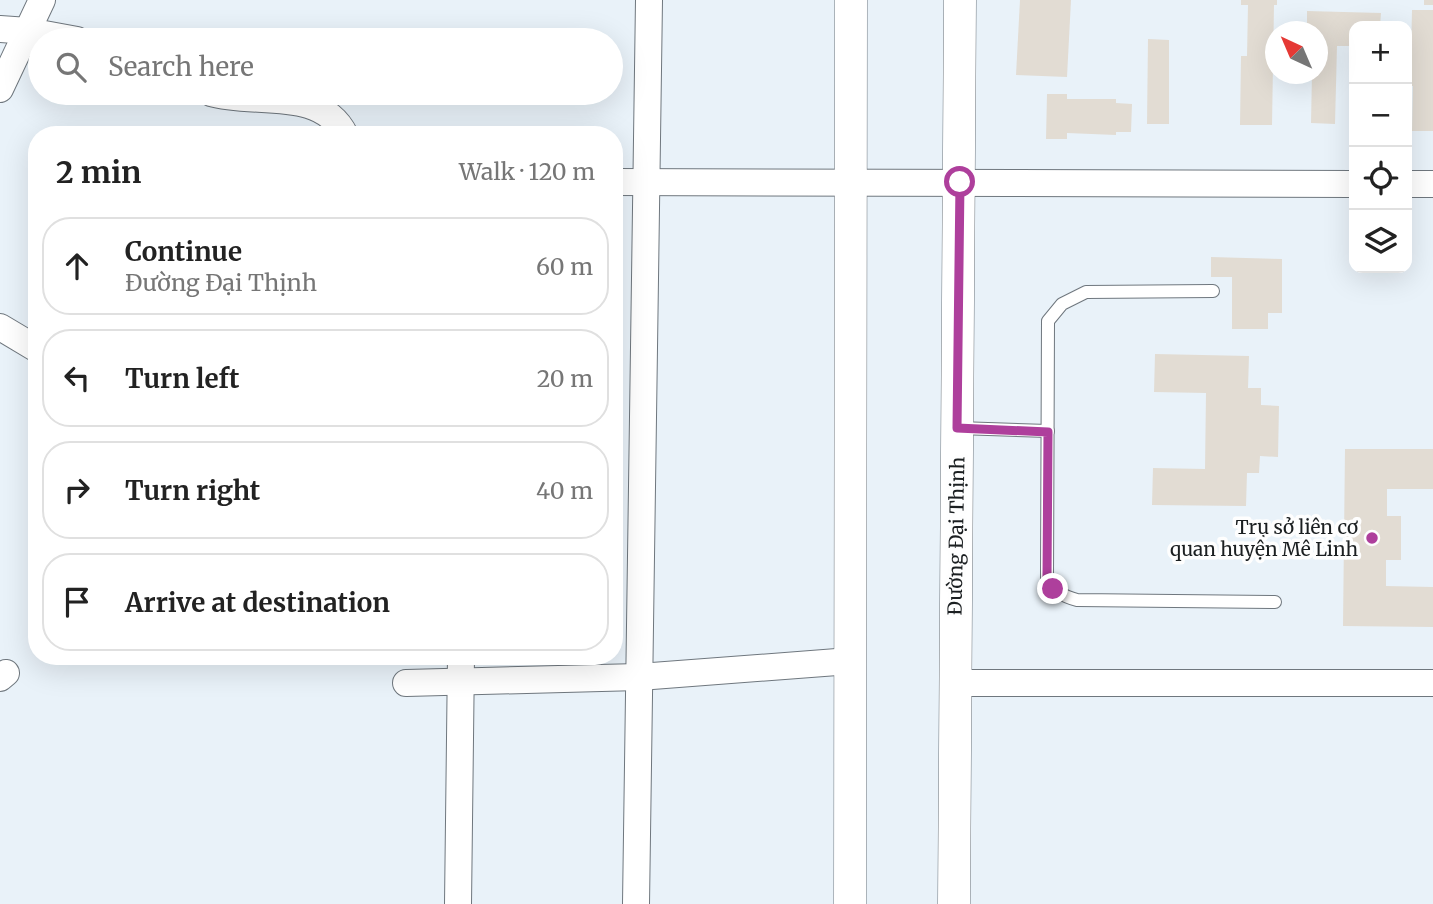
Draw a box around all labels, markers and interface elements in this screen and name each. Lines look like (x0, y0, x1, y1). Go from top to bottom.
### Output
north arrow (1265, 21, 1328, 84)
map controls (1349, 21, 1412, 273)
button: + (1349, 21, 1412, 84)
search box (28, 28, 623, 105)
icon: search (52, 48, 90, 86)
text: Search here (108, 50, 254, 83)
button: − (1349, 84, 1412, 147)
button: locate (1349, 147, 1412, 210)
text: 2 min (56, 153, 141, 191)
text: Walk · 120 m (459, 157, 595, 186)
route start (944, 166, 975, 197)
button: layers (1349, 210, 1412, 273)
text: Continue (125, 235, 242, 268)
icon: ahead (58, 247, 96, 285)
text: 60 m (536, 252, 593, 281)
text: Đường Đại Thịnh (125, 268, 317, 297)
icon: left (58, 359, 96, 397)
text: Turn left (125, 362, 239, 395)
text: 20 m (537, 364, 593, 393)
street label: Đường Đại Thịnh (943, 456, 969, 615)
icon: right (58, 471, 96, 509)
text: Turn right (125, 474, 260, 507)
text: 40 m (536, 476, 593, 505)
place label: Trụ sở liên cơ quan huyện Mê Linh (1170, 515, 1358, 561)
marker: Trụ sở liên cơ quan huyện Mê Linh (1364, 530, 1380, 546)
route end (1037, 573, 1068, 604)
icon: arrive (58, 583, 96, 621)
text: Arrive at destination (125, 586, 390, 619)

